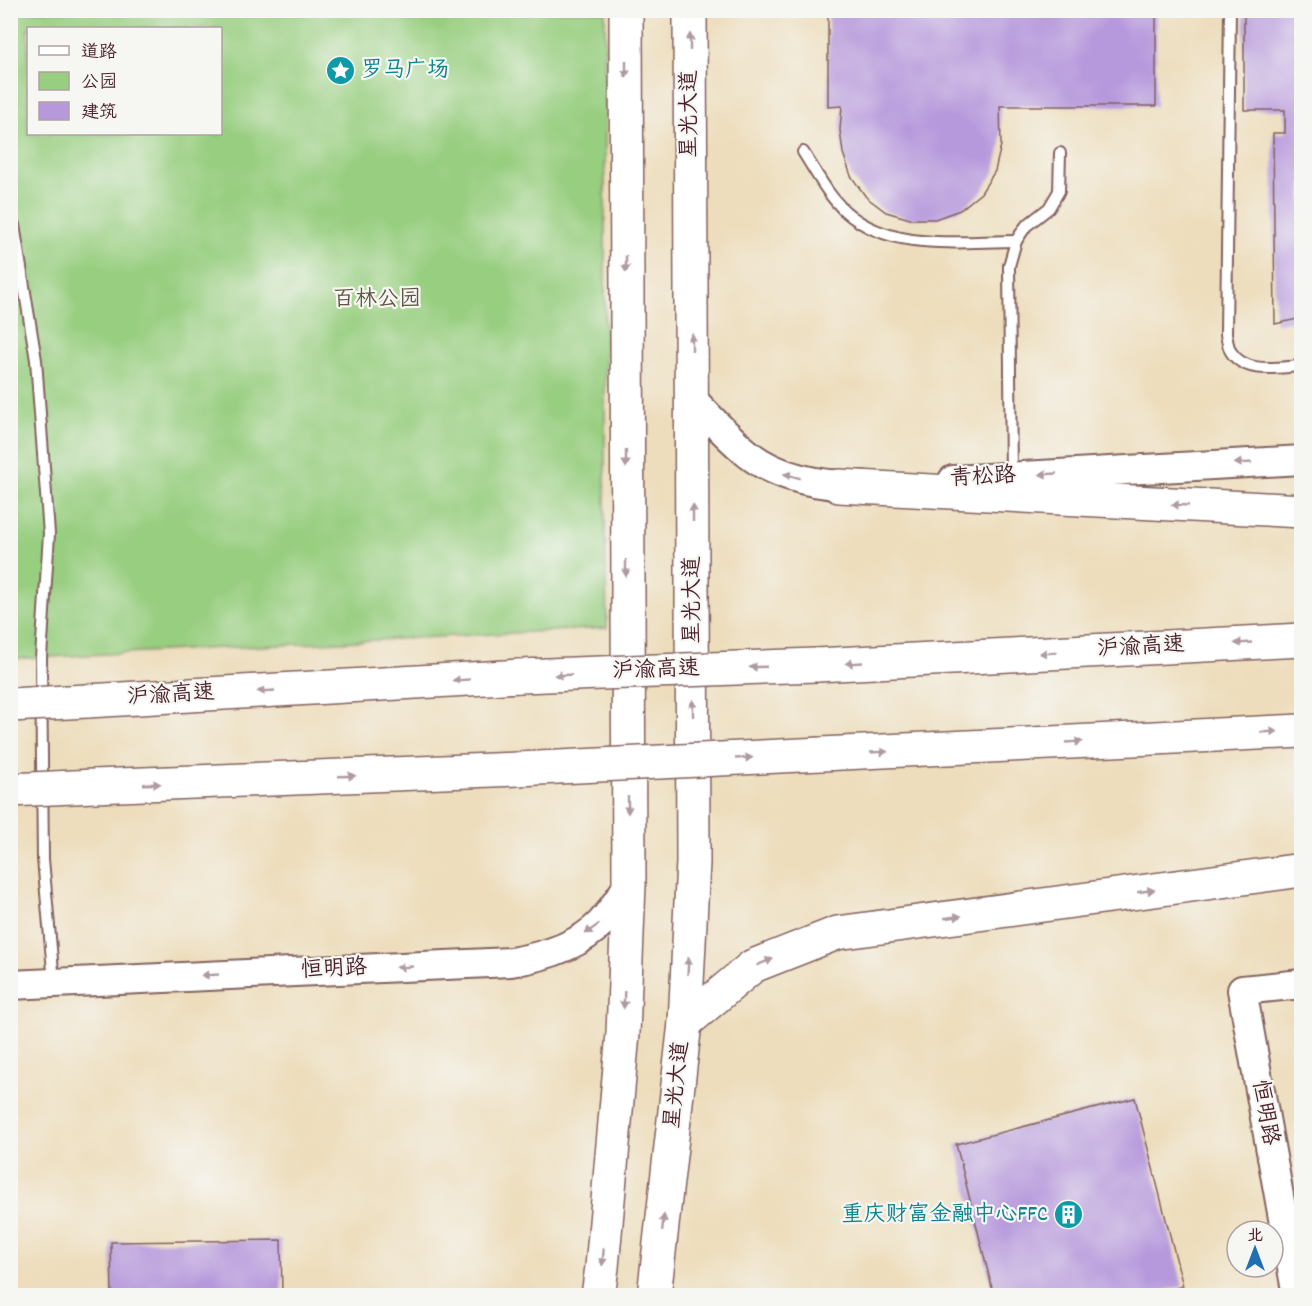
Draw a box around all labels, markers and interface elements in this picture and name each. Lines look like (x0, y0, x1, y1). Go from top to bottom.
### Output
legend (27, 27, 222, 135)
one-way arrow (685, 32, 695, 51)
text: 道路 (81, 41, 117, 66)
place icon: 罗马广场 (324, 55, 356, 87)
place label: 罗马广场 (361, 56, 449, 87)
one-way arrow (621, 60, 631, 79)
street label: 星光大道 (675, 70, 706, 158)
text: 公园 (81, 71, 117, 96)
text: 建筑 (81, 101, 117, 126)
one-way arrow (621, 255, 631, 274)
park label: 百林公园 (333, 285, 421, 316)
one-way arrow (687, 332, 697, 351)
one-way arrow (621, 450, 631, 469)
one-way arrow (1234, 459, 1253, 468)
street label: 青松路 (949, 461, 1017, 495)
one-way arrow (783, 470, 801, 480)
one-way arrow (1039, 470, 1058, 479)
one-way arrow (1171, 500, 1190, 509)
one-way arrow (688, 504, 698, 523)
street label: 星光大道 (678, 556, 709, 644)
one-way arrow (621, 559, 631, 578)
street label: 沪渝高速 (1096, 630, 1186, 666)
one-way arrow (1234, 639, 1253, 648)
one-way arrow (1039, 649, 1058, 658)
street label: 沪渝高速 (611, 654, 701, 688)
one-way arrow (844, 658, 863, 667)
one-way arrow (748, 663, 767, 672)
one-way arrow (553, 670, 572, 679)
one-way arrow (452, 675, 471, 684)
street label: 沪渝高速 (126, 678, 216, 714)
one-way arrow (257, 686, 276, 695)
one-way arrow (688, 699, 698, 718)
one-way arrow (1259, 728, 1278, 737)
one-way arrow (1065, 737, 1084, 746)
one-way arrow (870, 747, 889, 756)
one-way arrow (735, 754, 754, 763)
one-way arrow (337, 771, 356, 780)
one-way arrow (143, 779, 162, 788)
one-way arrow (623, 796, 633, 815)
one-way arrow (1137, 886, 1156, 896)
one-way arrow (944, 913, 963, 922)
one-way arrow (584, 923, 600, 935)
street label: 恒明路 (300, 953, 368, 987)
one-way arrow (684, 957, 693, 976)
one-way arrow (756, 957, 774, 967)
one-way arrow (395, 962, 414, 971)
one-way arrow (200, 971, 219, 980)
one-way arrow (620, 991, 629, 1010)
street label: 星光大道 (658, 1040, 698, 1130)
street label: 恒明路 (1243, 1078, 1285, 1148)
building icon: 重庆财富金融中心FFC (1053, 1199, 1085, 1231)
place label: 重庆财富金融中心FFC (842, 1200, 1048, 1231)
one-way arrow (658, 1213, 668, 1232)
north arrow (1225, 1219, 1285, 1279)
text: 北 (1247, 1225, 1263, 1248)
one-way arrow (598, 1248, 608, 1267)

